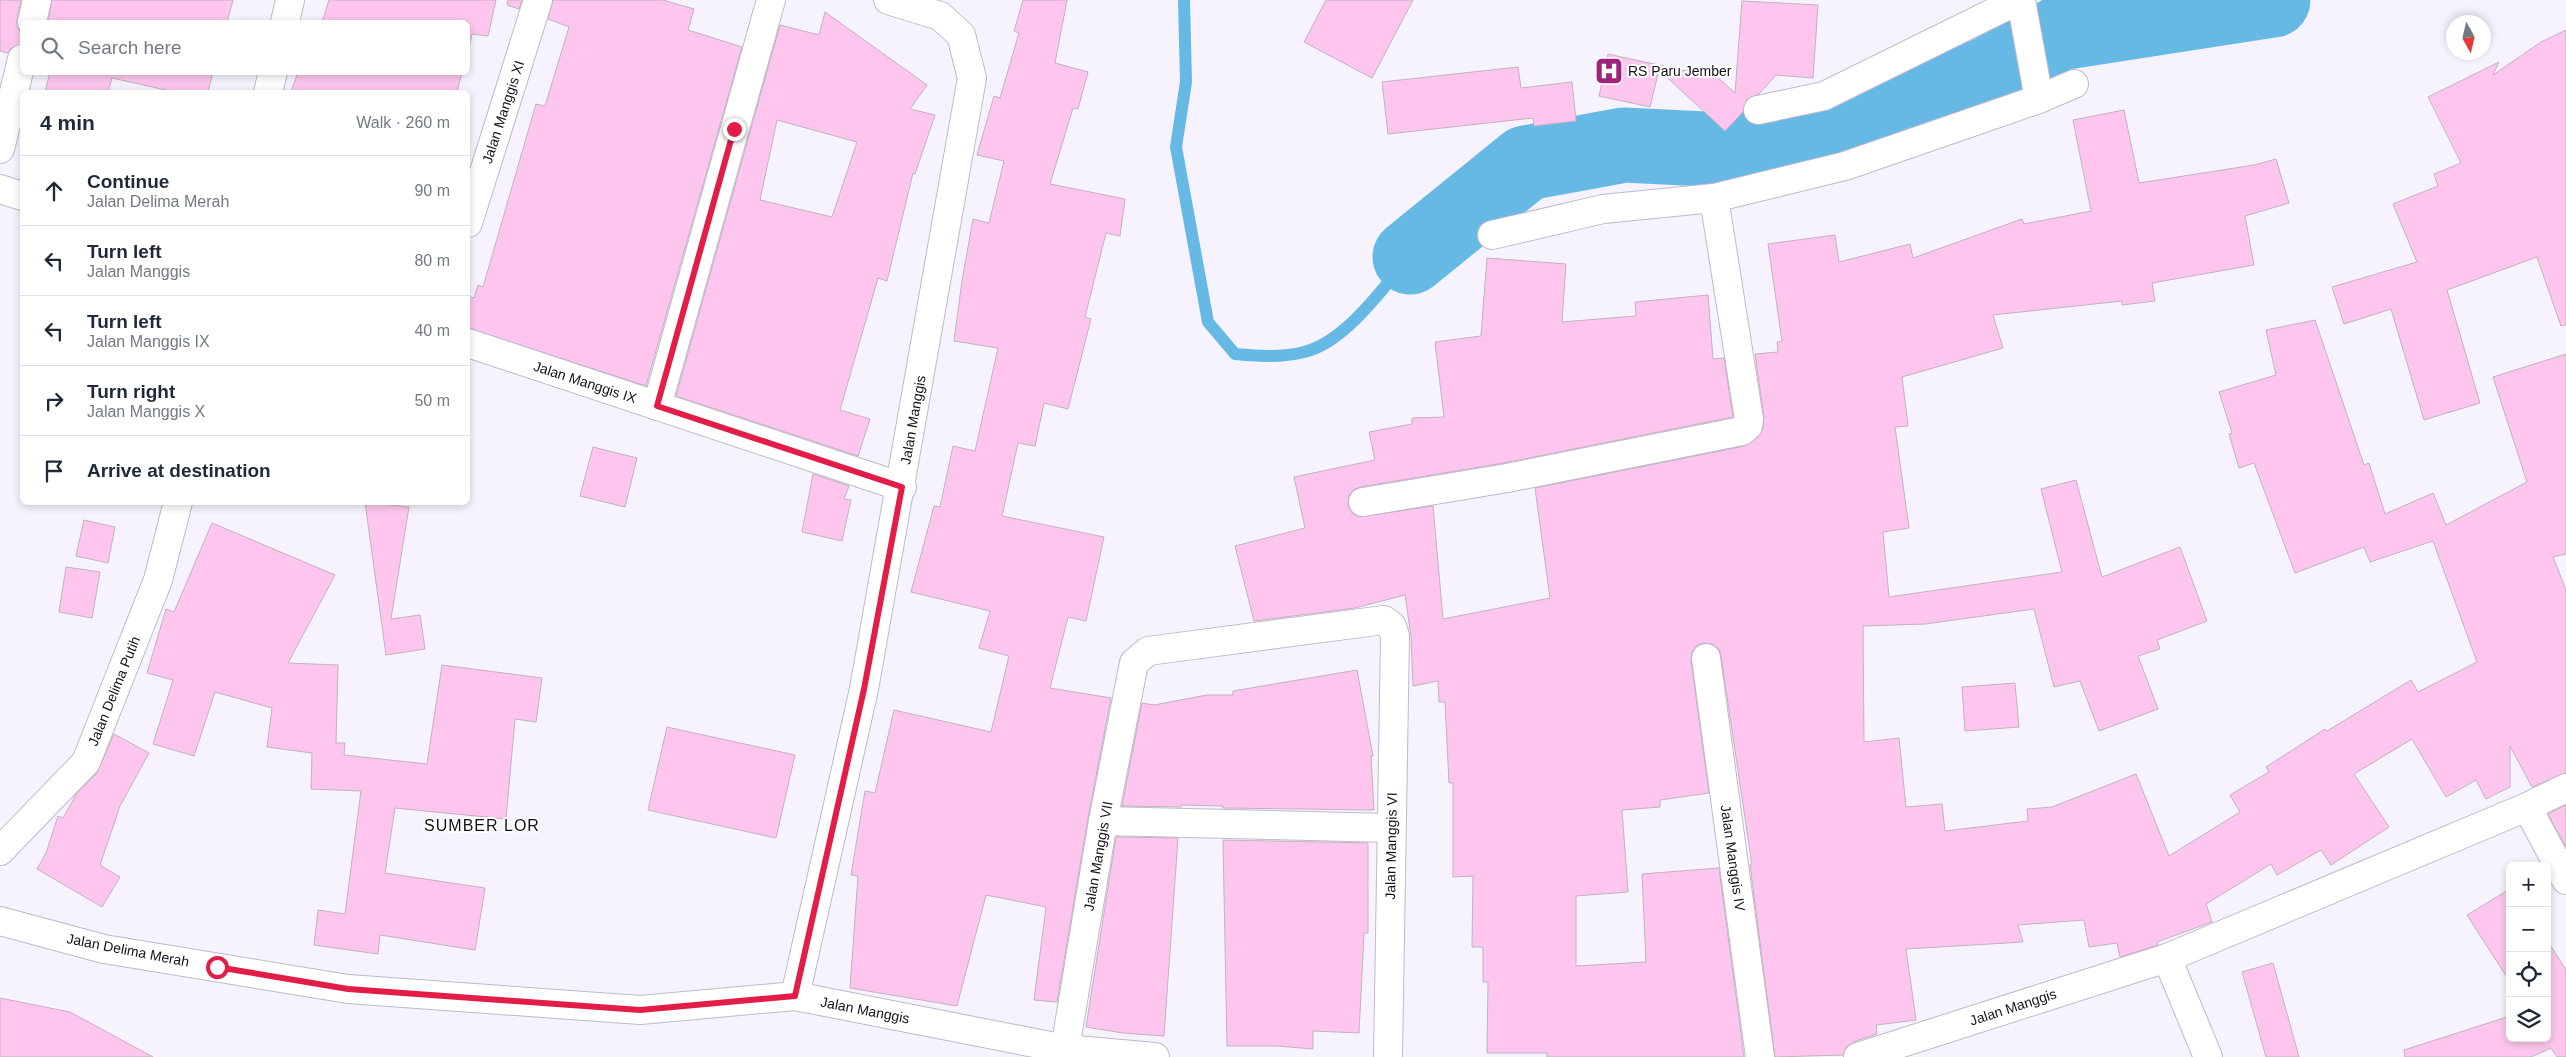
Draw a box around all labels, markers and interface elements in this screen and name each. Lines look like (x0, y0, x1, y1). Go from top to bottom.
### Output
north arrow (2446, 15, 2491, 60)
search box (20, 20, 470, 75)
icon: search (38, 34, 66, 62)
text: Search here (78, 37, 182, 58)
hospital icon: RS Paru Jember (1594, 56, 1624, 86)
street label: Jalan Manggis XI (479, 58, 527, 166)
place label: RS Paru Jember (1628, 63, 1732, 79)
text: 4 min (40, 111, 95, 134)
text: Walk · 260 m (356, 114, 450, 131)
route end (723, 118, 746, 141)
text: Continue (87, 171, 169, 192)
icon: ahead (40, 177, 68, 205)
text: 90 m (414, 182, 450, 199)
text: Jalan Delima Merah (87, 193, 229, 210)
text: Turn left (87, 241, 162, 262)
icon: left (40, 247, 68, 275)
text: 80 m (414, 252, 450, 269)
text: Jalan Manggis (87, 263, 190, 280)
text: Turn left (87, 311, 162, 332)
icon: left (40, 317, 68, 345)
text: 40 m (414, 322, 450, 339)
text: Jalan Manggis IX (87, 333, 210, 350)
street label: Jalan Manggis IX (531, 358, 639, 406)
street label: Jalan Manggis (897, 374, 929, 466)
text: Turn right (87, 381, 175, 402)
icon: right (40, 387, 68, 415)
text: 50 m (414, 392, 450, 409)
text: Jalan Manggis X (87, 403, 205, 420)
icon: arrive (40, 457, 68, 485)
text: Arrive at destination (87, 460, 271, 481)
street label: Jalan Delima Putih (85, 634, 143, 748)
street label: Jalan Manggis VI (1382, 792, 1400, 900)
street label: Jalan Manggis VII (1080, 800, 1116, 912)
street label: Jalan Manggis IV (1718, 804, 1748, 913)
district label: SUMBER LOR (424, 817, 540, 834)
map controls (2506, 862, 2551, 1042)
button: + (2506, 862, 2551, 907)
button: − (2506, 907, 2551, 952)
street label: Jalan Delima Merah (65, 930, 191, 970)
button: locate (2506, 952, 2551, 997)
route start (206, 956, 229, 979)
street label: Jalan Manggis (1968, 985, 2058, 1029)
street label: Jalan Manggis (819, 994, 911, 1026)
button: layers (2506, 997, 2551, 1042)

